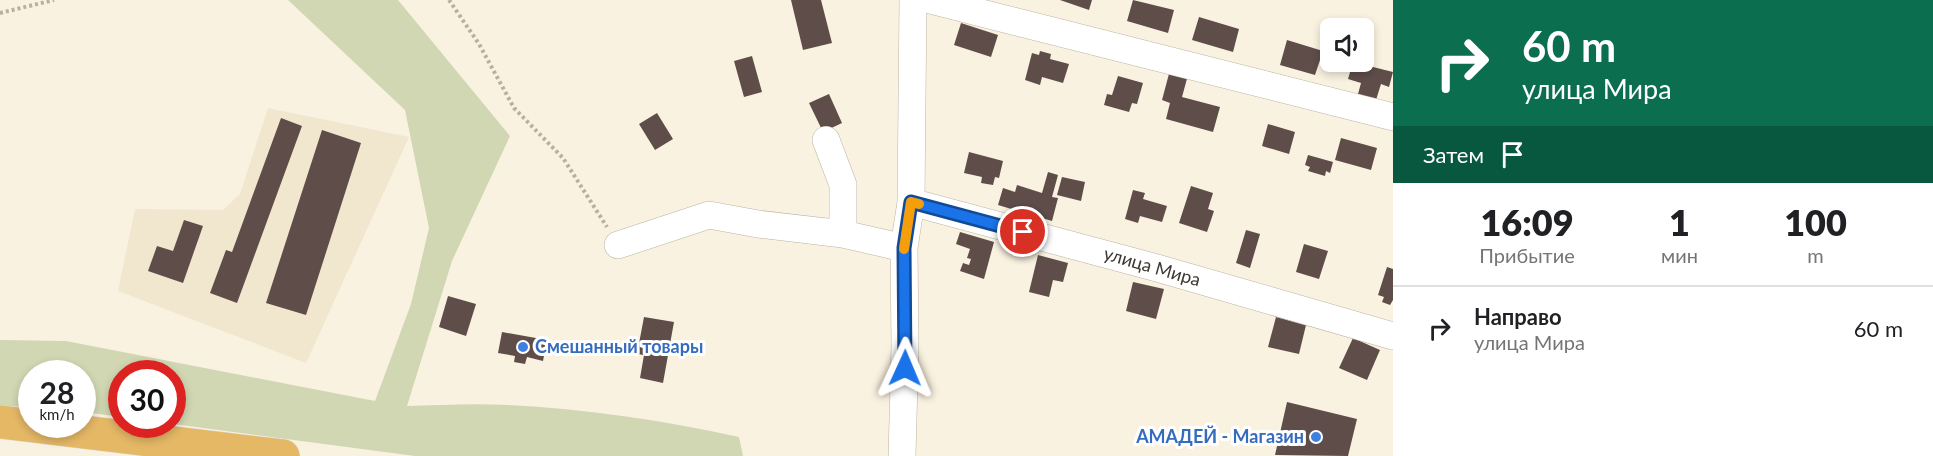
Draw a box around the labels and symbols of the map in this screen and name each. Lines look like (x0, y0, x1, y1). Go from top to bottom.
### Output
pin (997, 206, 1048, 257)
street label: улица Мира (1101, 242, 1203, 290)
place label: Смешанный товары (535, 335, 703, 357)
position arrow (873, 336, 937, 400)
marker: Смешанный товары (516, 340, 530, 354)
speed limit sign: 30 (108, 360, 186, 438)
place label: АМАДЕЙ - Магазин (1135, 425, 1304, 447)
marker: АМАДЕЙ - Магазин (1309, 430, 1323, 444)

